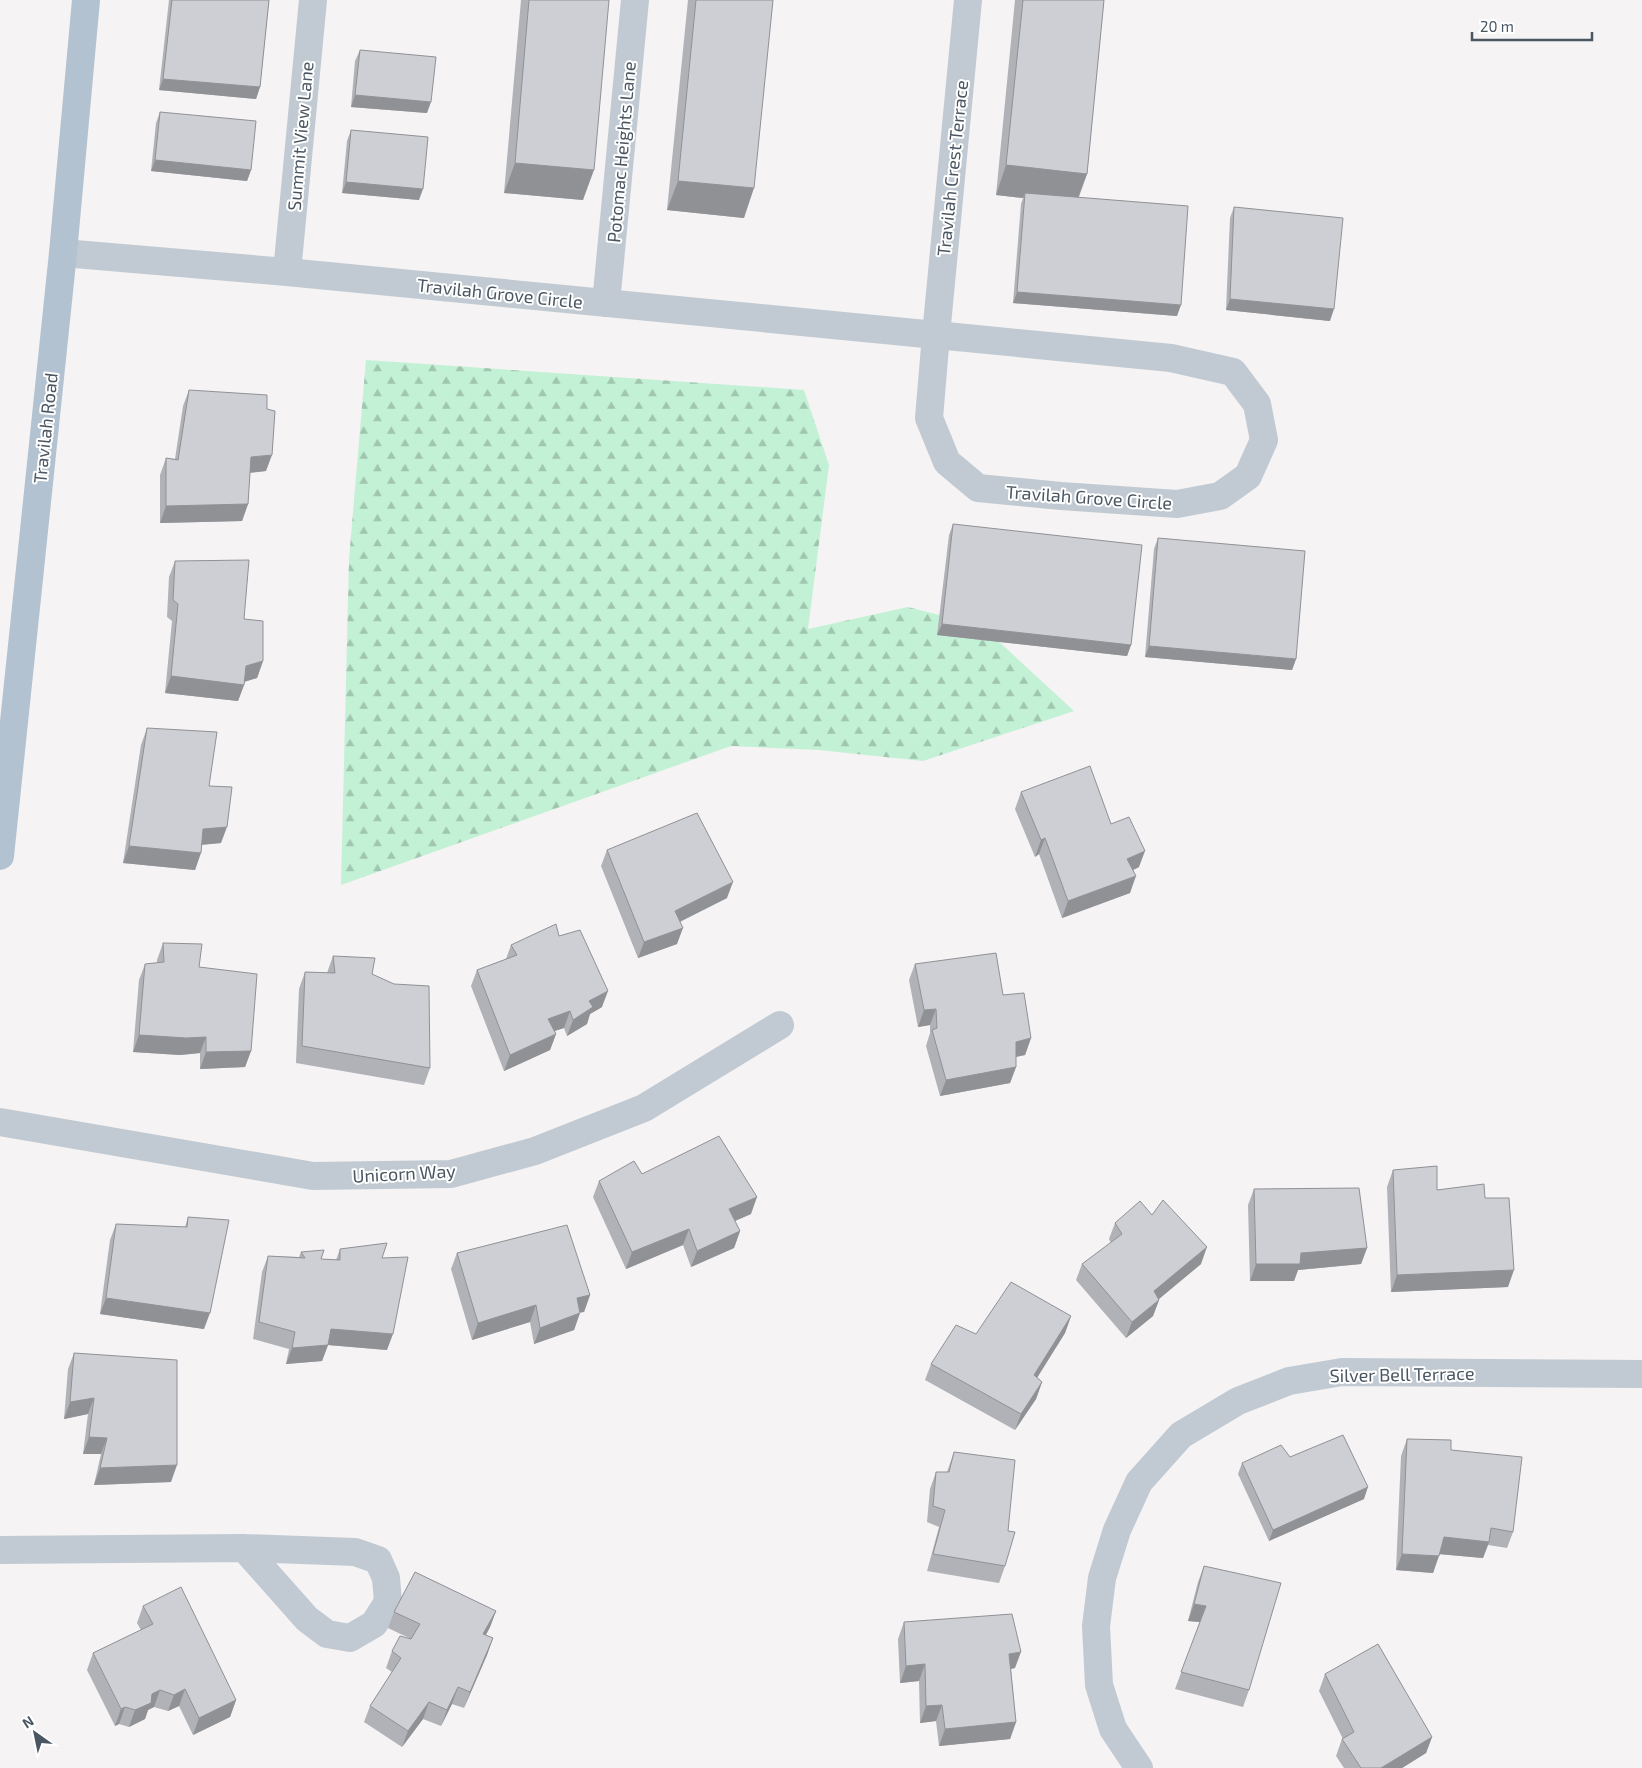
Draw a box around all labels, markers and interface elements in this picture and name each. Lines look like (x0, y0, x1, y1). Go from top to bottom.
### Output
scale bar (1472, 10, 1592, 42)
text: 20 m (1480, 17, 1514, 35)
street label: Potomac Heights Lane (602, 60, 640, 244)
street label: Summit View Lane (283, 61, 317, 211)
street label: Travilah Crest Terrace (932, 79, 972, 257)
street label: Travilah Grove Circle (416, 273, 584, 313)
street label: Travilah Road (28, 372, 62, 484)
street label: Travilah Grove Circle (1005, 480, 1173, 514)
street label: Unicorn Way (352, 1159, 457, 1187)
street label: Silver Bell Terrace (1329, 1362, 1475, 1386)
north arrow (10, 1708, 60, 1758)
text: N (19, 1712, 37, 1732)

